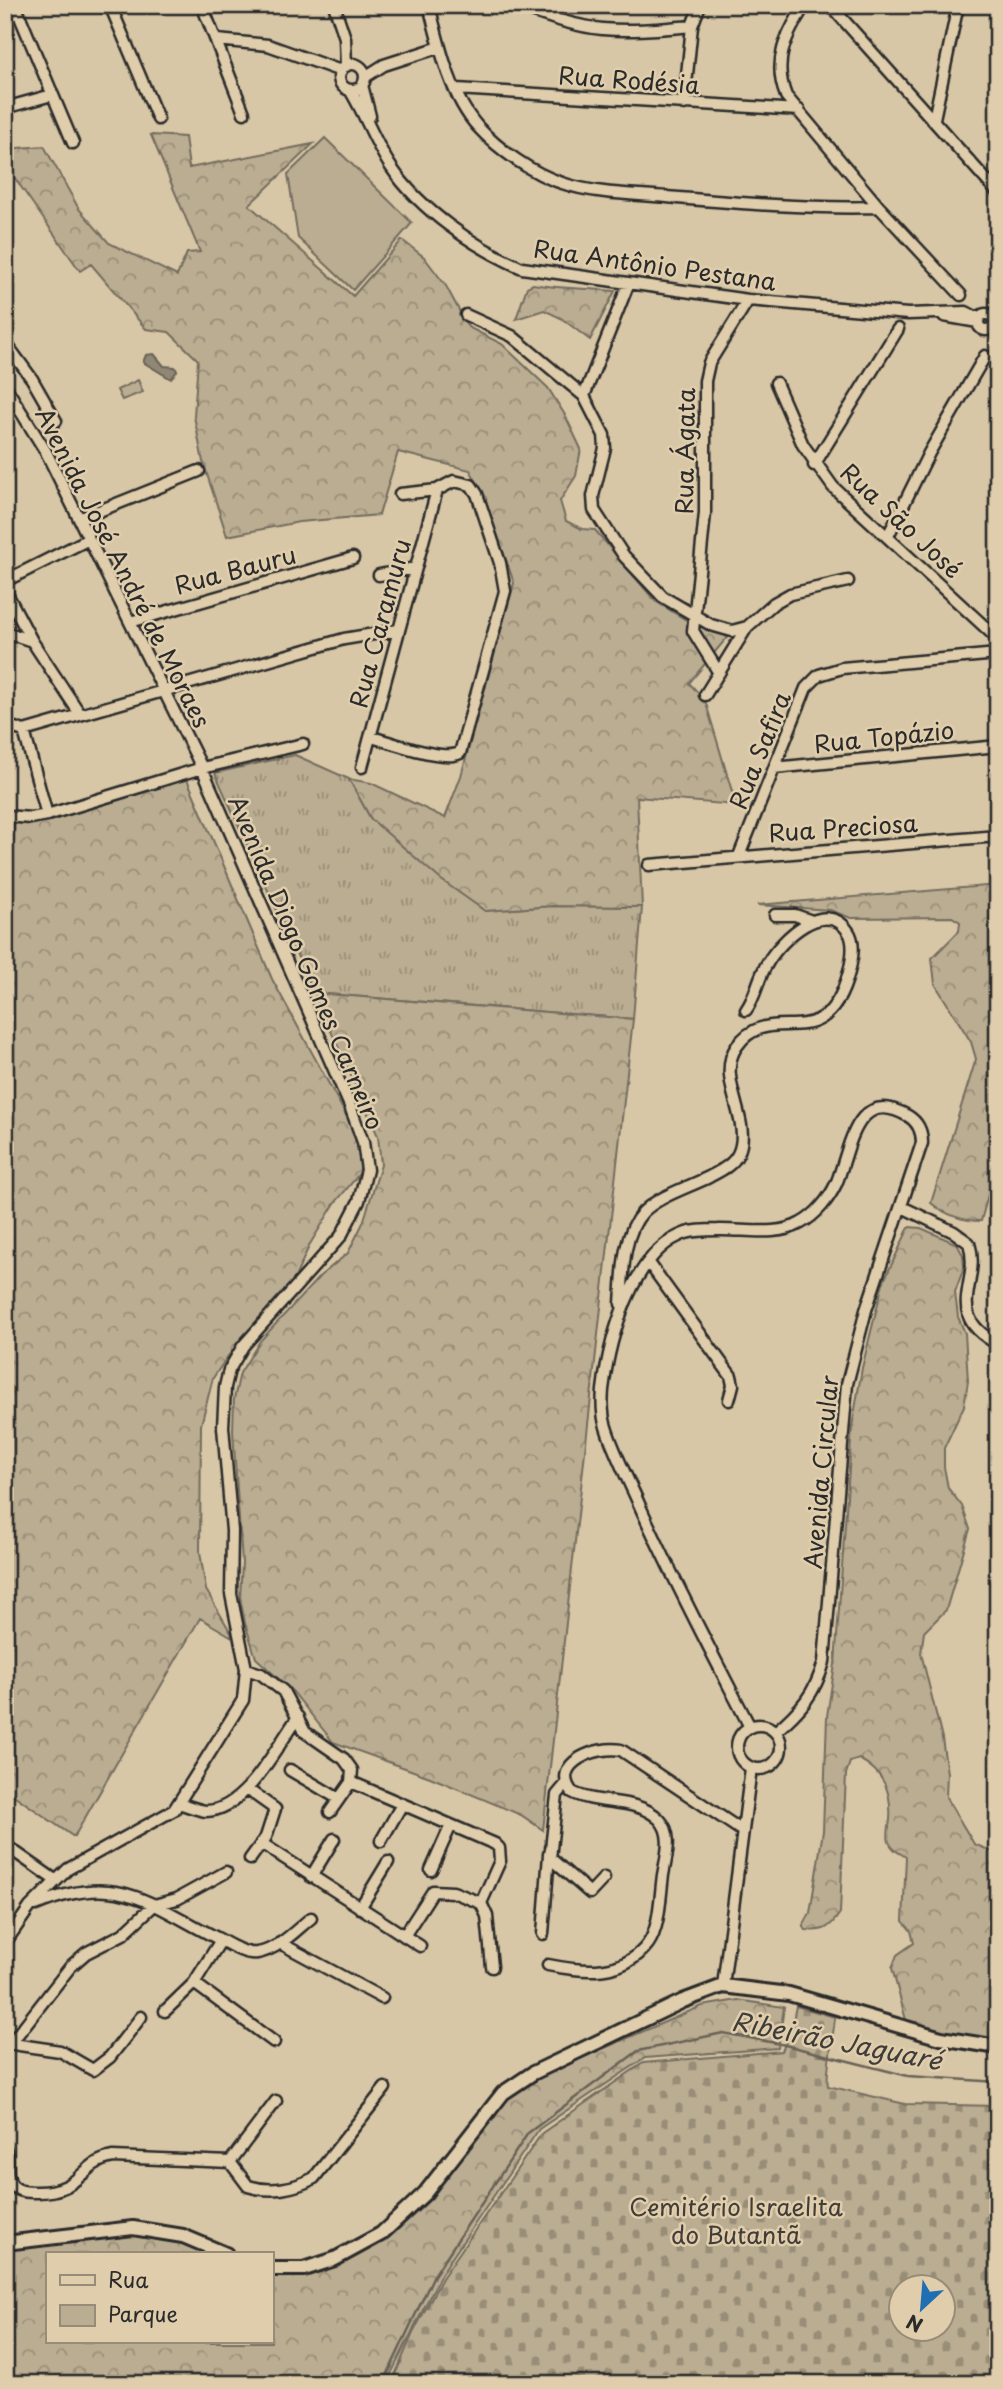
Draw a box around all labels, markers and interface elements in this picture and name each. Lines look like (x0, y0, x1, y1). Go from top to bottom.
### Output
street label: Rua Rodésia (557, 56, 701, 102)
street label: Rua Antônio Pestana (531, 229, 779, 299)
street label: Rua Ágata (665, 387, 703, 515)
street label: Avenida José André de Moraes (27, 400, 221, 734)
street label: Rua São José (833, 454, 971, 586)
street label: Rua Caramuru (339, 535, 419, 711)
street label: Rua Bauru (170, 536, 300, 602)
street label: Rua Safira (719, 686, 799, 814)
street label: Rua Topázio (812, 711, 956, 761)
street label: Avenida Diogo Gomes Carneiro (220, 789, 394, 1135)
street label: Rua Preciosa (767, 804, 919, 850)
street label: Avenida Circular (794, 1374, 846, 1570)
water label: Ribeirão Jaguaré (729, 2001, 948, 2080)
park label: Cemitério Israelita do Butantã (629, 2188, 843, 2252)
legend (46, 2252, 273, 2344)
text: Rua (108, 2263, 149, 2295)
north arrow (888, 2274, 958, 2344)
text: Parque (108, 2297, 178, 2329)
text: N (901, 2308, 927, 2340)

